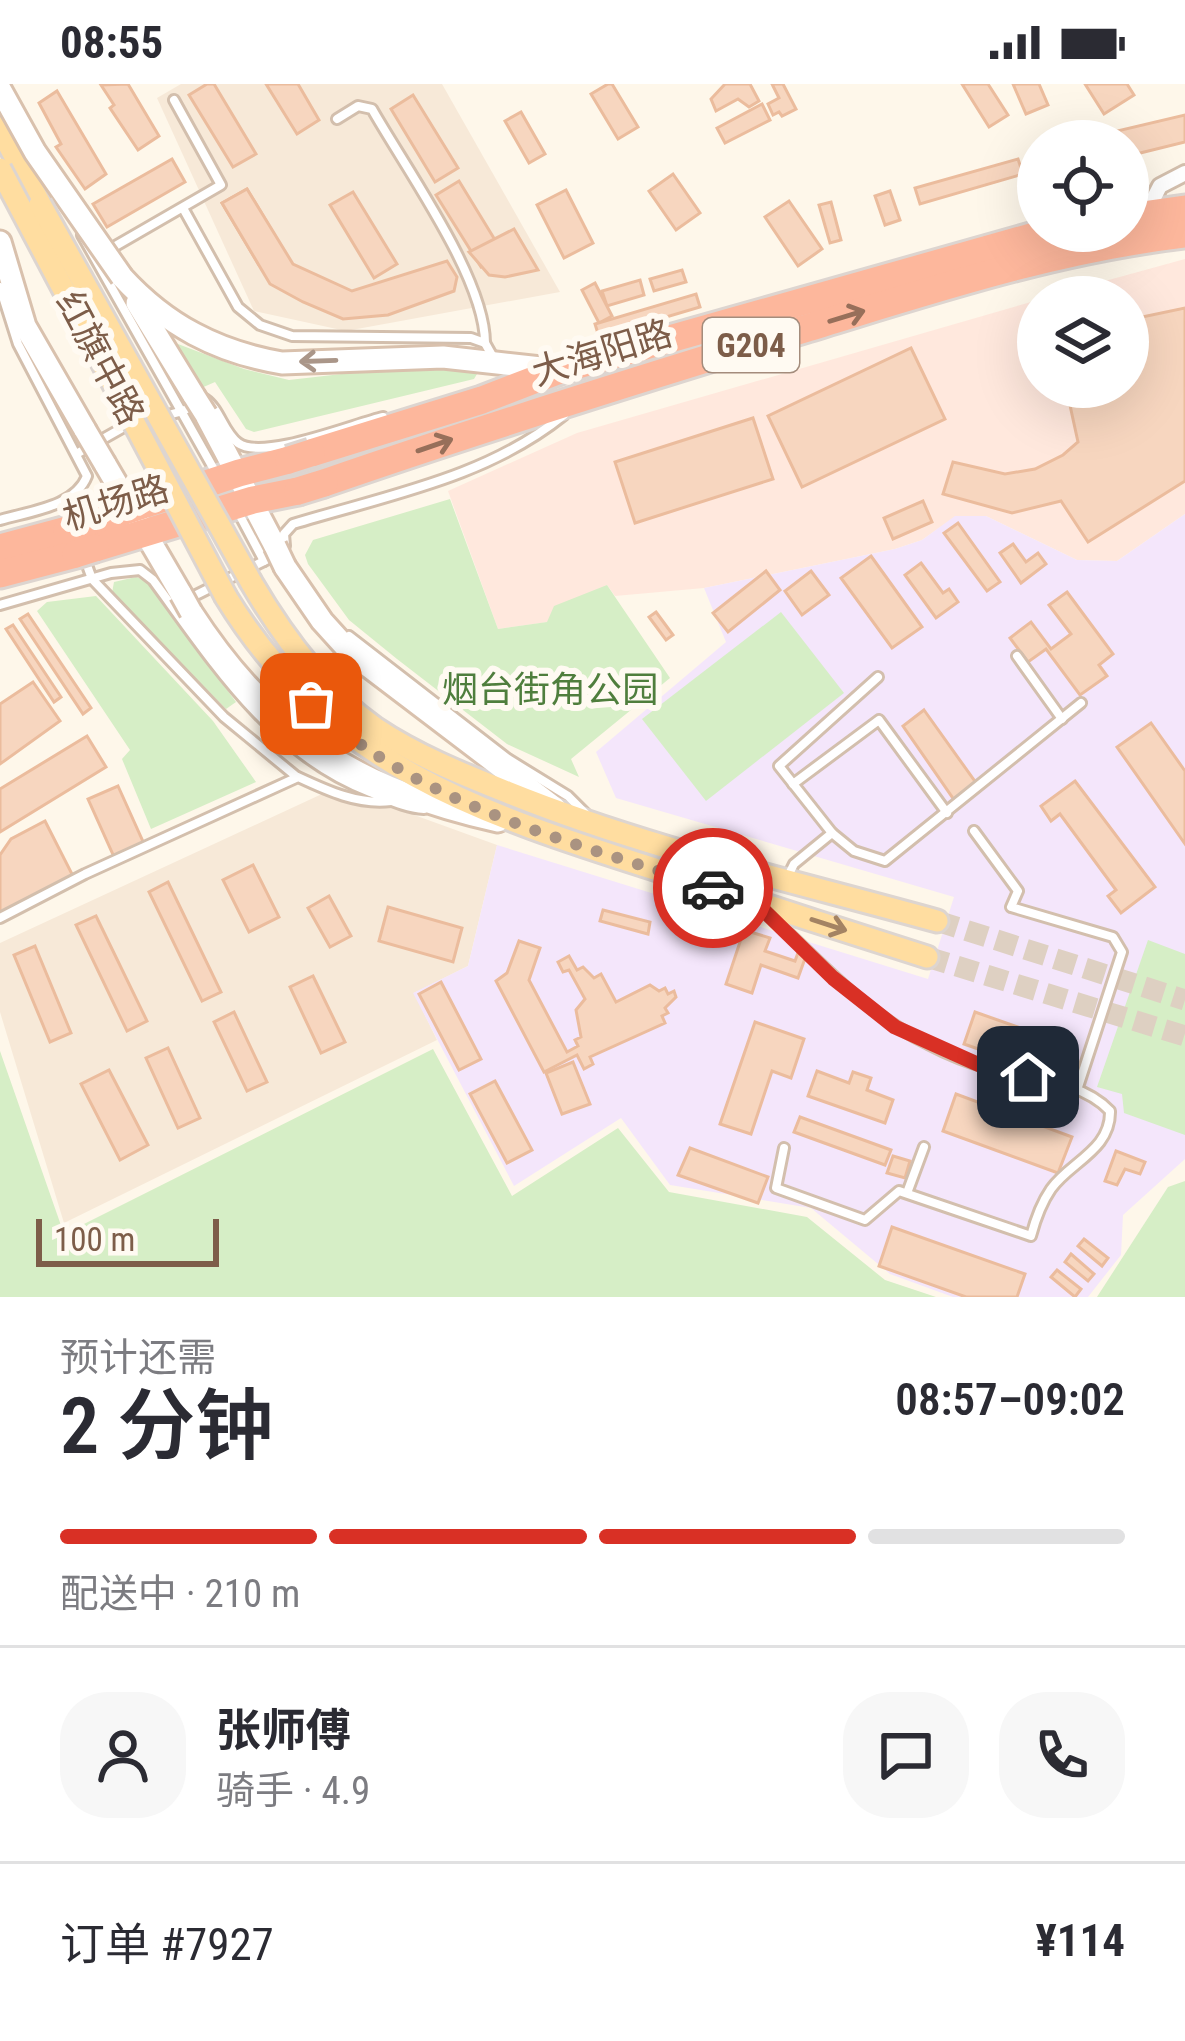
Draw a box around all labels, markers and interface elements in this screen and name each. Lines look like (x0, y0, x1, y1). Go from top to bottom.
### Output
text: 08:55 (60, 16, 163, 69)
map controls (1017, 120, 1149, 408)
button: locate (1017, 120, 1149, 252)
button: layers (1017, 276, 1149, 408)
street label: 红旗中路 (48, 285, 152, 431)
one-way arrow (827, 304, 865, 326)
street label: 大海阳路 (527, 312, 677, 394)
road number: G204 (703, 318, 799, 372)
one-way arrow (299, 350, 338, 373)
one-way arrow (415, 433, 452, 454)
street label: 机场路 (58, 467, 174, 539)
pin (260, 653, 362, 755)
park label: 烟台街角公园 (442, 669, 658, 711)
icon: bag (278, 671, 344, 737)
courier (653, 828, 773, 948)
icon: car (680, 855, 746, 921)
one-way arrow (809, 916, 847, 938)
pin (977, 1026, 1079, 1128)
icon: home (995, 1044, 1061, 1110)
scale bar (36, 1213, 219, 1266)
text: 100 m (54, 1220, 135, 1259)
text: 预计还需 (60, 1335, 216, 1381)
text: 08:57–09:02 (895, 1373, 1125, 1426)
text: 2 分钟 (60, 1381, 273, 1472)
text: 配送中 · 210 m (60, 1571, 300, 1617)
button: person (60, 1692, 186, 1818)
button: chat (843, 1692, 969, 1818)
button: phone (999, 1692, 1125, 1818)
text: 张师傅 (216, 1704, 351, 1757)
text: 骑手 · 4.9 (216, 1768, 370, 1814)
text: ¥114 (1035, 1914, 1125, 1967)
text: 订单 #7927 (60, 1918, 274, 1971)

